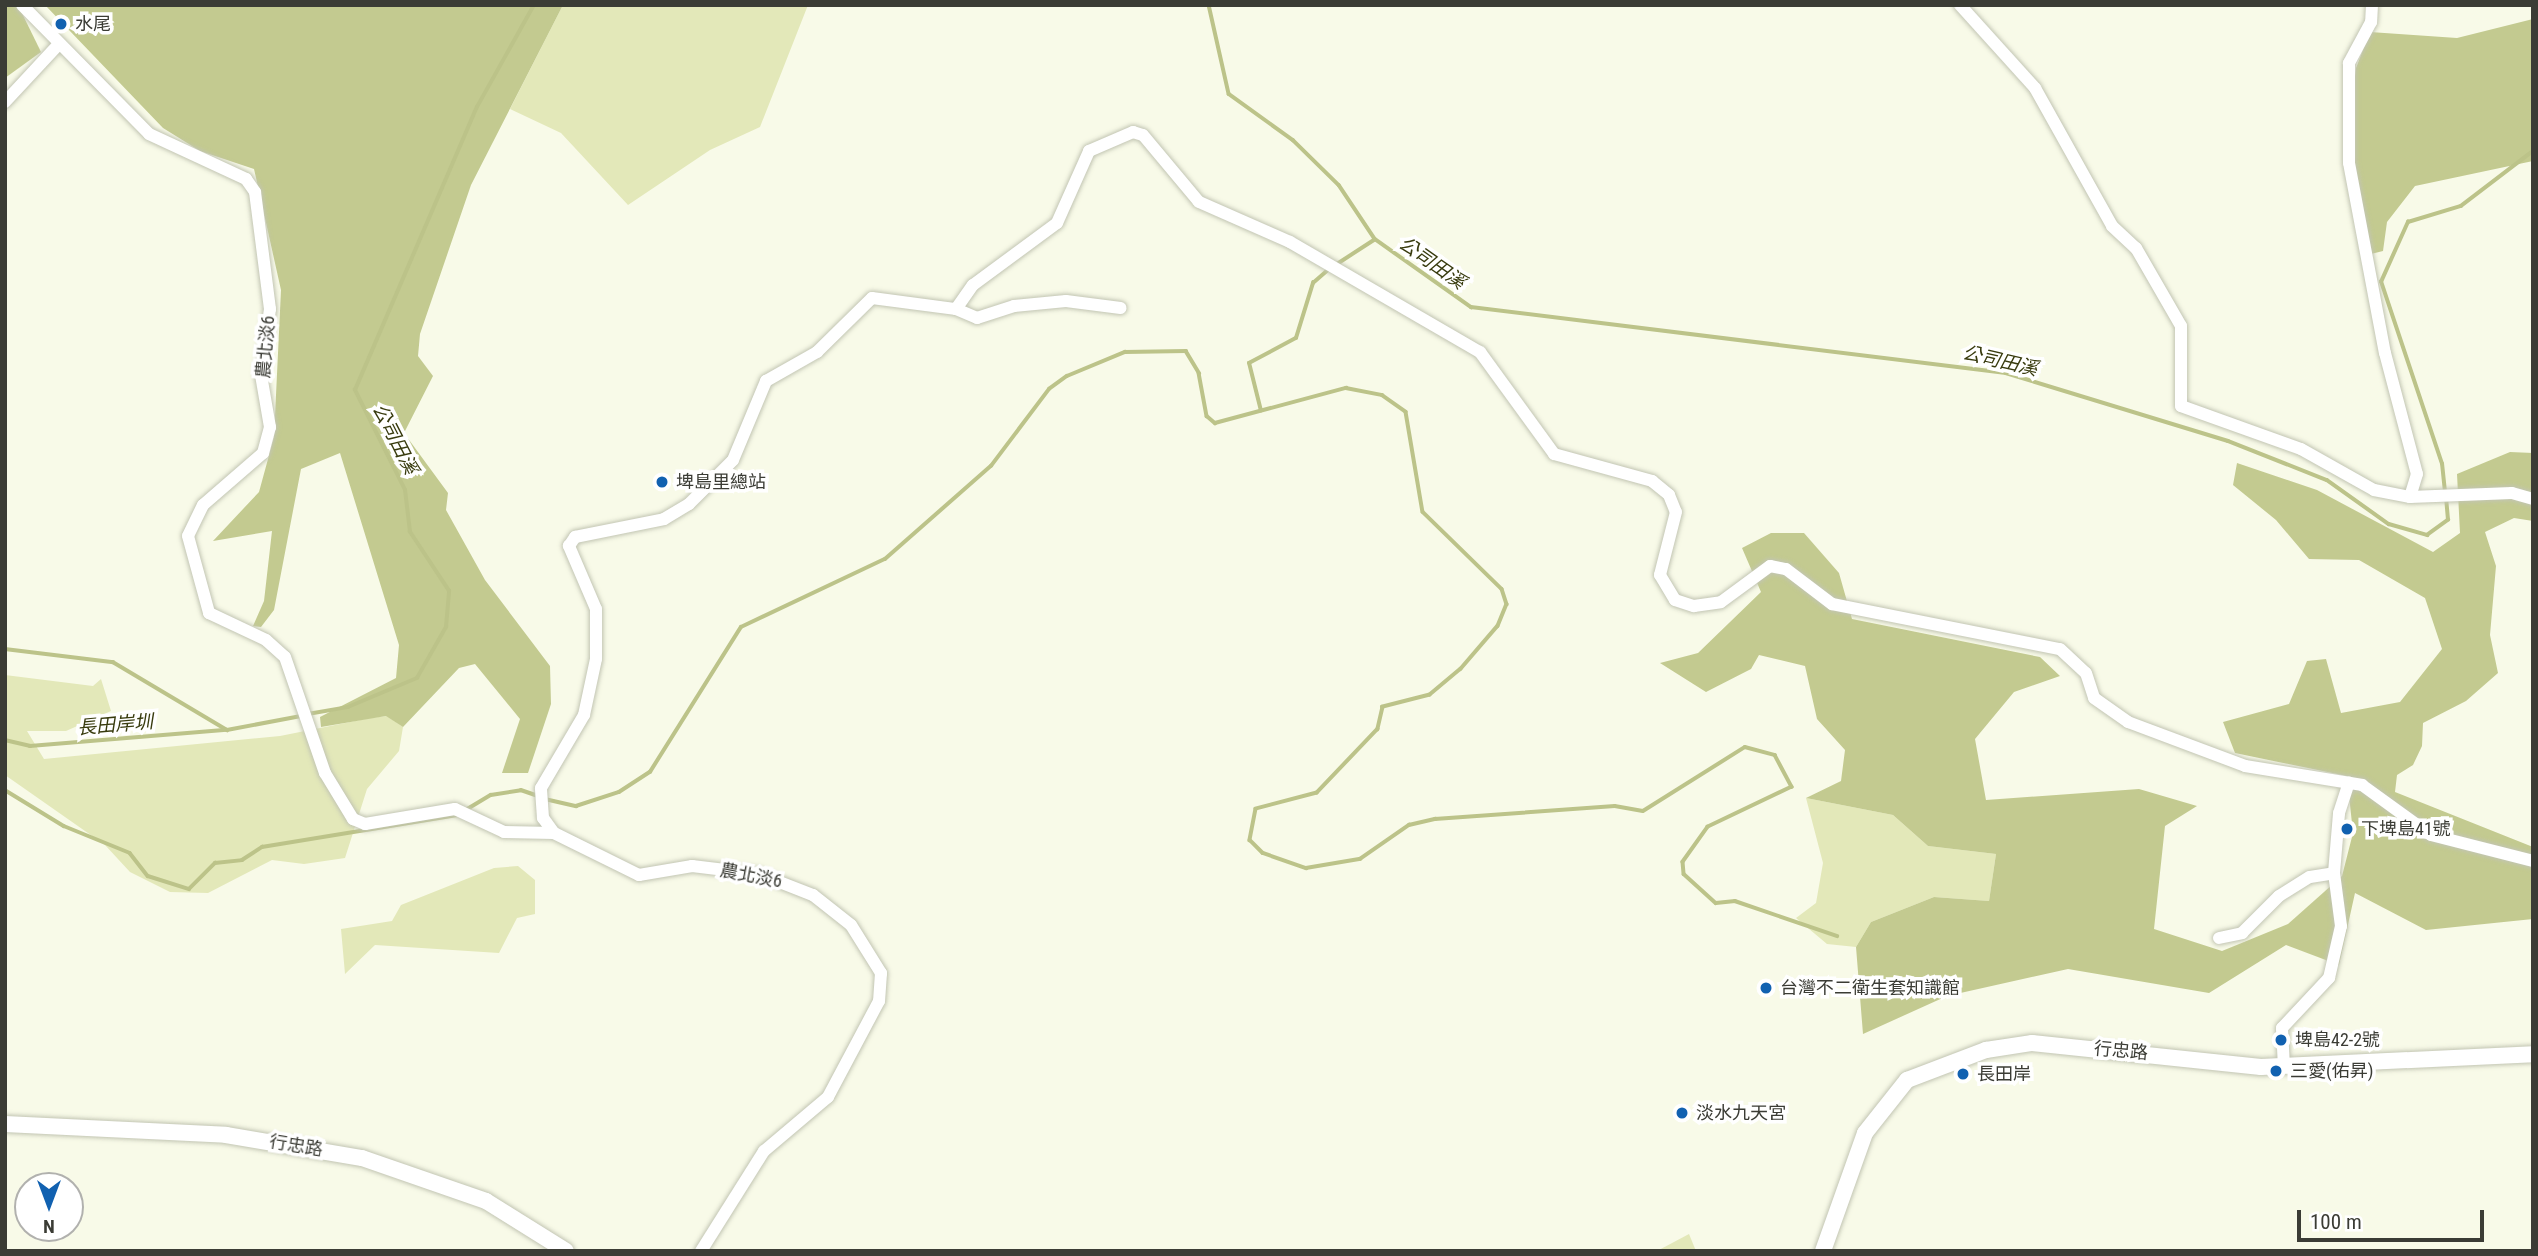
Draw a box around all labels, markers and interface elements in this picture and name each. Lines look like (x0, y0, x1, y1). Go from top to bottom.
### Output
place label: 水尾 (75, 13, 111, 35)
marker: 水尾 (53, 16, 69, 32)
water label: 公司田溪 (1394, 232, 1470, 294)
street label: 農北淡6 (253, 315, 279, 379)
water label: 公司田溪 (1960, 341, 2040, 381)
water label: 公司田溪 (368, 400, 422, 478)
place label: 埤島里總站 (676, 471, 766, 493)
marker: 埤島里總站 (654, 474, 670, 490)
water label: 長田岸圳 (76, 710, 154, 740)
place label: 下埤島41號 (2361, 818, 2451, 840)
marker: 下埤島41號 (2339, 821, 2355, 837)
street label: 農北淡6 (718, 859, 784, 893)
place label: 台灣不二衛生套知識館 (1780, 977, 1960, 999)
marker: 台灣不二衛生套知識館 (1758, 980, 1774, 996)
place label: 埤島42-2號 (2295, 1029, 2380, 1051)
marker: 埤島42-2號 (2273, 1032, 2289, 1048)
street label: 行忠路 (2093, 1038, 2149, 1064)
place label: 三愛(佑昇) (2290, 1060, 2373, 1082)
place label: 長田岸 (1977, 1063, 2031, 1085)
marker: 三愛(佑昇) (2268, 1063, 2284, 1079)
marker: 長田岸 (1955, 1066, 1971, 1082)
place label: 淡水九天宮 (1696, 1102, 1786, 1124)
marker: 淡水九天宮 (1674, 1105, 1690, 1121)
street label: 行忠路 (268, 1131, 324, 1161)
north arrow (14, 1172, 84, 1242)
scale bar (2300, 1196, 2487, 1240)
text: 100 m (2310, 1210, 2362, 1234)
text: N (43, 1215, 55, 1238)

